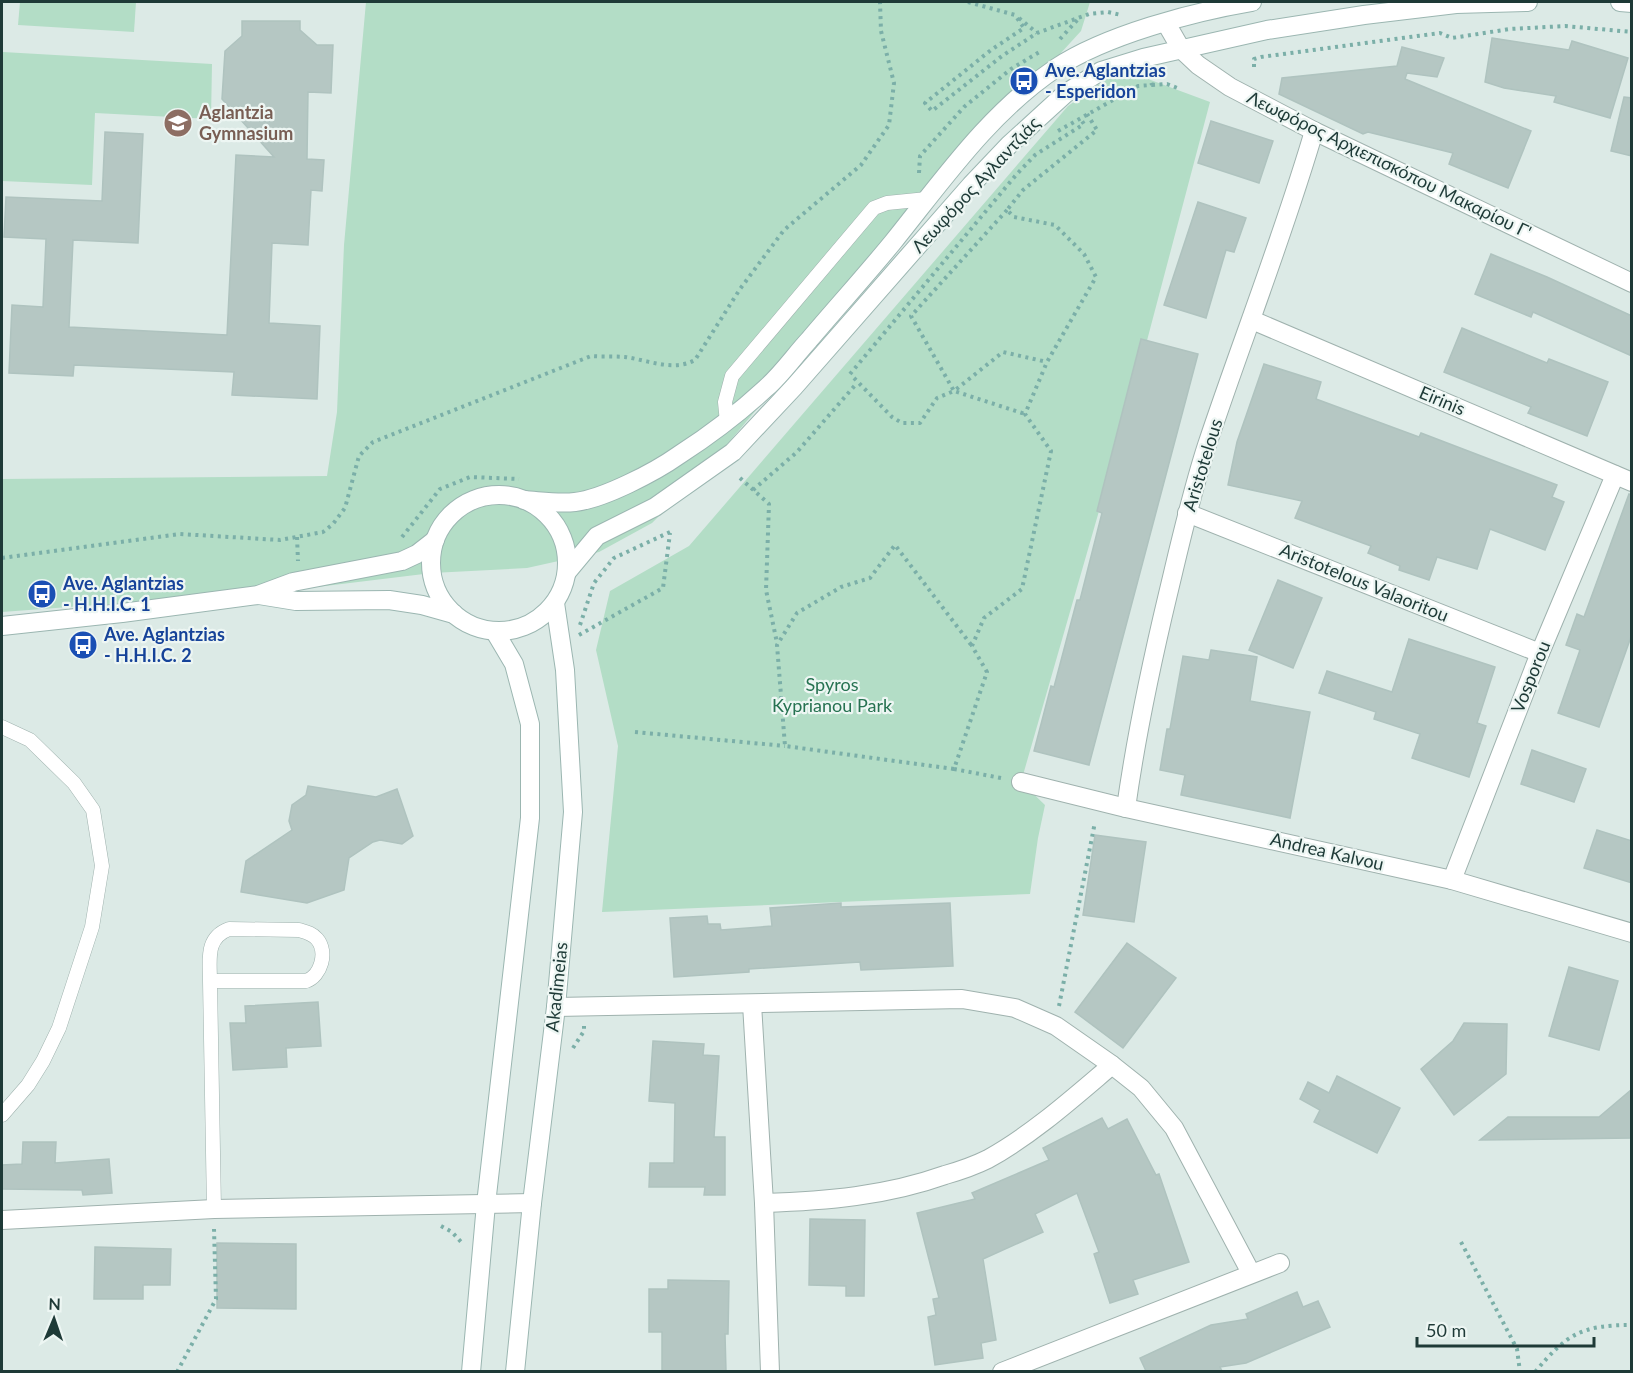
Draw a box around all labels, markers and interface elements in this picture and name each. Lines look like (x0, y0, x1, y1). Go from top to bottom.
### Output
place label: Ave. Aglantzias - Esperidon (1044, 59, 1166, 102)
bus stop icon: Ave. Aglantzias - Esperidon (1008, 65, 1040, 97)
street label: Λεωφόρος Αρχιεπισκόπου Μακαρίου Γ' (1244, 85, 1535, 243)
place label: Aglantzia Gymnasium (198, 101, 293, 144)
school or university icon: Aglantzia Gymnasium (162, 107, 194, 139)
street label: Λεωφόρος Αγλαντζιάς (907, 111, 1044, 257)
street label: Eirinis (1416, 381, 1469, 420)
street label: Aristotelous (1178, 416, 1227, 514)
street label: Aristotelous Valaoritou (1277, 538, 1452, 626)
place label: Ave. Aglantzias - H.H.I.C. 1 (62, 572, 184, 615)
bus stop icon: Ave. Aglantzias - H.H.I.C. 1 (26, 578, 58, 610)
place label: Ave. Aglantzias - H.H.I.C. 2 (103, 623, 225, 666)
bus stop icon: Ave. Aglantzias - H.H.I.C. 2 (67, 629, 99, 661)
street label: Vosporou (1506, 637, 1554, 716)
park label: Spyros Kyprianou Park (772, 673, 893, 716)
street label: Andrea Kalvou (1268, 827, 1386, 875)
street label: Akadimeias (540, 941, 572, 1033)
north arrow (24, 1289, 84, 1349)
text: N (48, 1294, 61, 1313)
scale bar (1417, 1310, 1594, 1348)
text: 50 m (1426, 1319, 1466, 1341)

